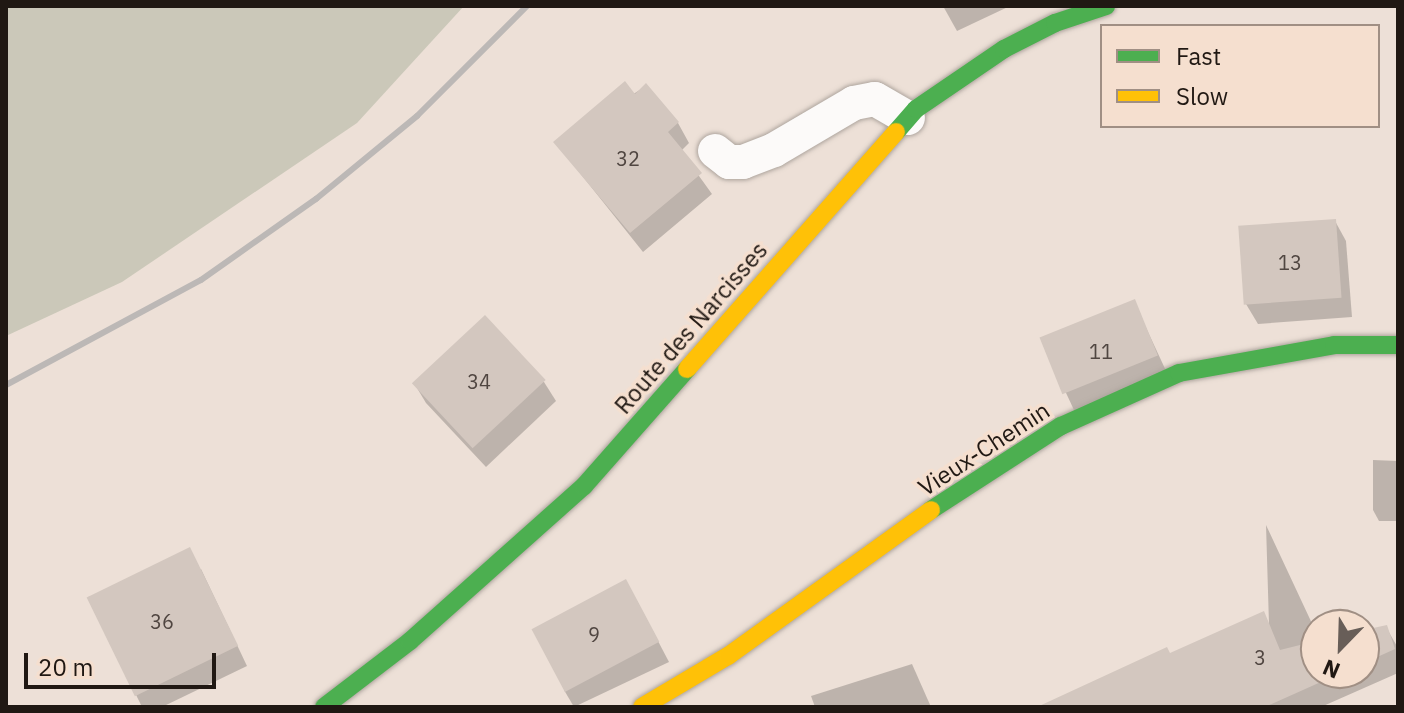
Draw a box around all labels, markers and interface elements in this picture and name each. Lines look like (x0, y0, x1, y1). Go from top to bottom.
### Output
legend (1100, 24, 1380, 128)
text: Fast (1176, 40, 1221, 72)
text: Slow (1176, 80, 1228, 112)
house number: 32 (616, 146, 640, 170)
street label: Route des Narcisses (609, 236, 773, 420)
house number: 13 (1278, 250, 1302, 274)
house number: 11 (1089, 339, 1113, 363)
house number: 34 (467, 369, 491, 393)
street label: Vieux-Chemin (913, 396, 1055, 502)
house number: 36 (150, 609, 174, 633)
north arrow (1300, 609, 1380, 689)
house number: 9 (588, 622, 600, 646)
scale bar (28, 637, 220, 687)
house number: 3 (1254, 645, 1266, 669)
text: 20 m (38, 651, 93, 683)
text: N (1318, 653, 1344, 686)

